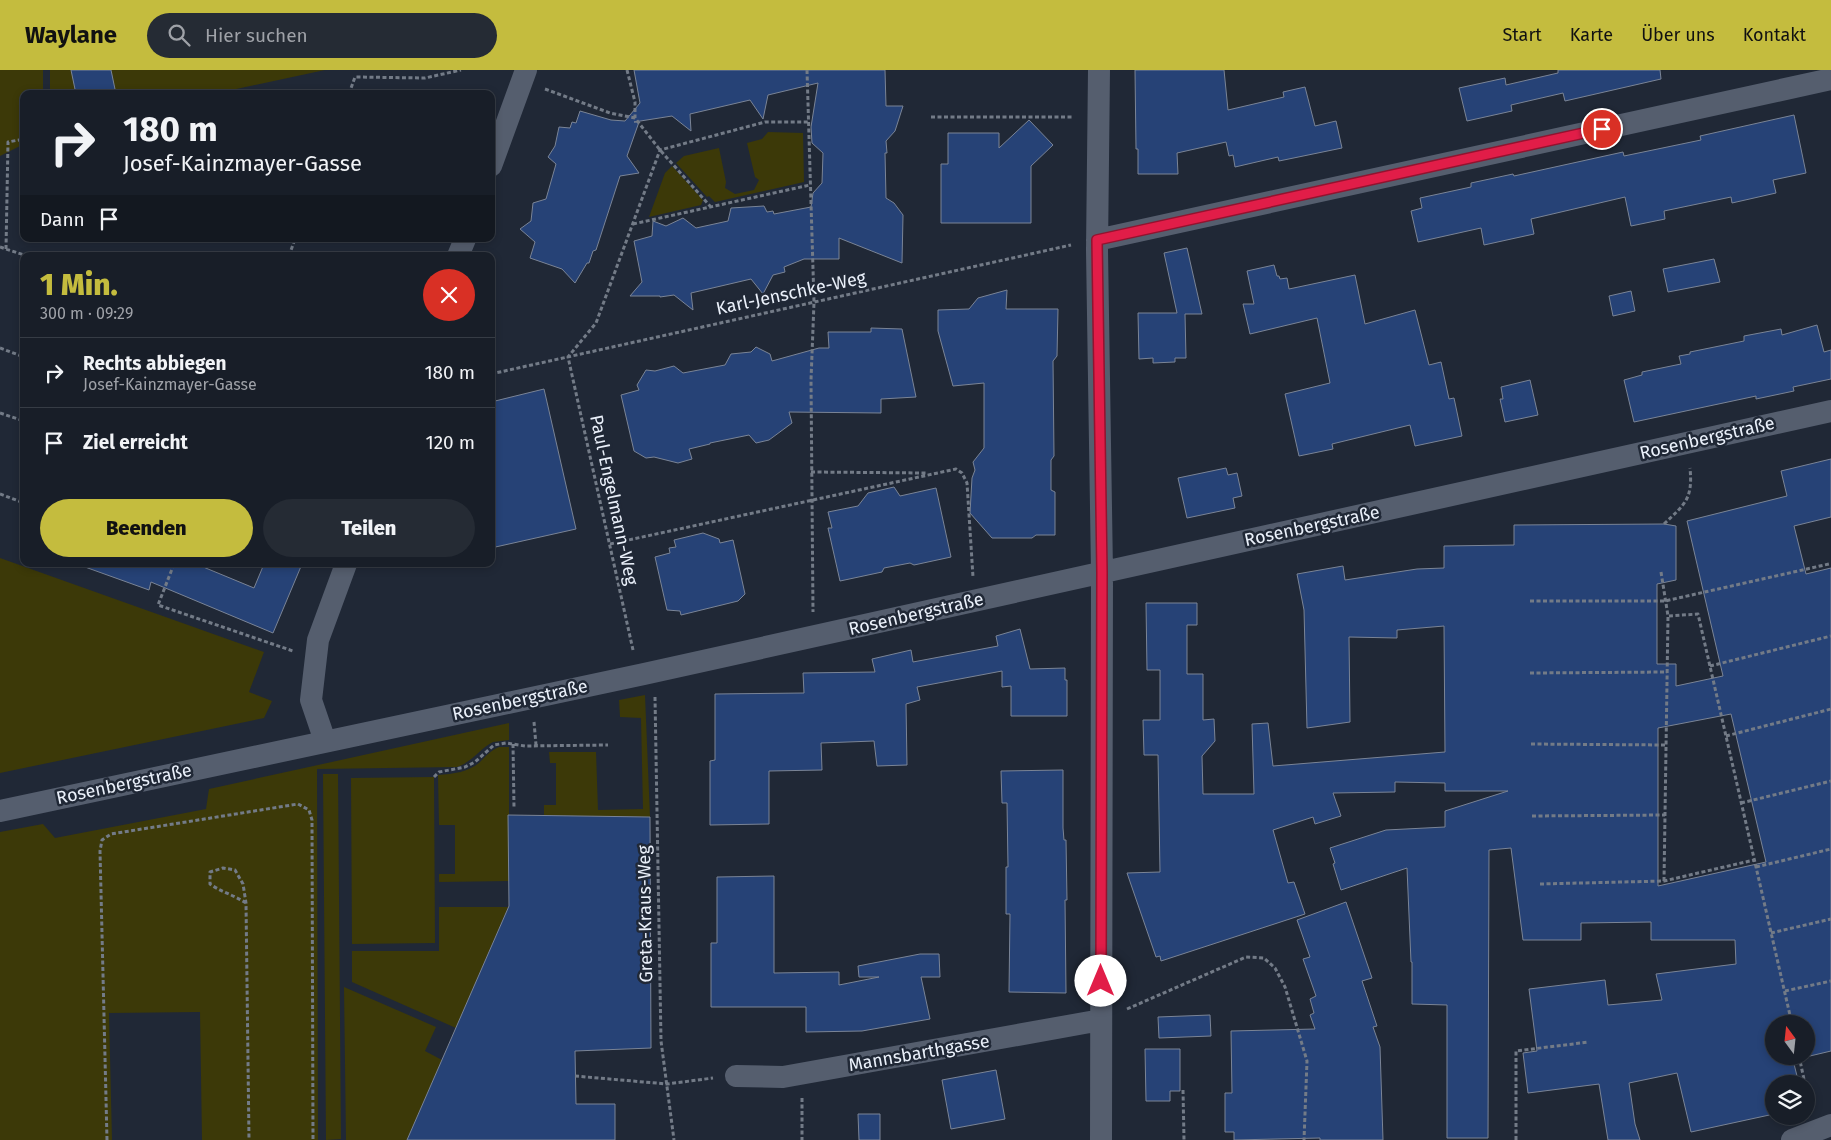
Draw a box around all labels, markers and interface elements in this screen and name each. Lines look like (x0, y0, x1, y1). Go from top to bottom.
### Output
search box (147, 13, 497, 58)
text: Waylane (25, 21, 117, 49)
icon: search (165, 21, 193, 49)
text: Hier suchen (205, 24, 308, 47)
text: Start (1502, 24, 1542, 46)
text: Karte (1570, 24, 1613, 46)
text: Über uns (1641, 24, 1715, 46)
text: Kontakt (1743, 24, 1806, 46)
text: 180 m (123, 108, 218, 150)
pin (1581, 108, 1623, 150)
icon: right (40, 110, 105, 175)
icon: arrive (1588, 115, 1616, 143)
text: Josef-Kainzmayer-Gasse (123, 150, 362, 177)
icon: arrive (95, 205, 123, 233)
text: Dann (40, 208, 85, 231)
street label: Karl-Jenschke-Weg (714, 266, 869, 320)
text: 1 Min. (40, 267, 118, 303)
button: close (423, 269, 475, 321)
text: 300 m · 09:29 (40, 304, 133, 323)
text: Rechts abbiegen (83, 352, 226, 375)
icon: right (40, 359, 68, 387)
text: 180 m (424, 361, 475, 384)
text: Josef-Kainzmayer-Gasse (83, 375, 257, 394)
street label: Rosenbergstraße (1637, 412, 1777, 464)
street label: Paul-Engelmann-Weg (585, 413, 643, 588)
icon: arrive (40, 429, 68, 457)
text: Ziel erreicht (83, 431, 188, 454)
text: 120 m (425, 431, 475, 454)
button: Beenden (40, 499, 253, 557)
button: Teilen (263, 499, 475, 557)
street label: Rosenbergstraße (1242, 501, 1382, 551)
street label: Rosenbergstraße (846, 588, 986, 640)
street label: Rosenbergstraße (450, 675, 590, 725)
street label: Rosenbergstraße (54, 759, 194, 809)
street label: Greta-Kraus-Weg (633, 845, 657, 983)
position arrow (1074, 954, 1126, 1006)
north arrow (1765, 1015, 1815, 1065)
map controls (1765, 1015, 1815, 1125)
street label: Mannsbarthgasse (847, 1030, 991, 1076)
button: layers (1765, 1075, 1815, 1125)

